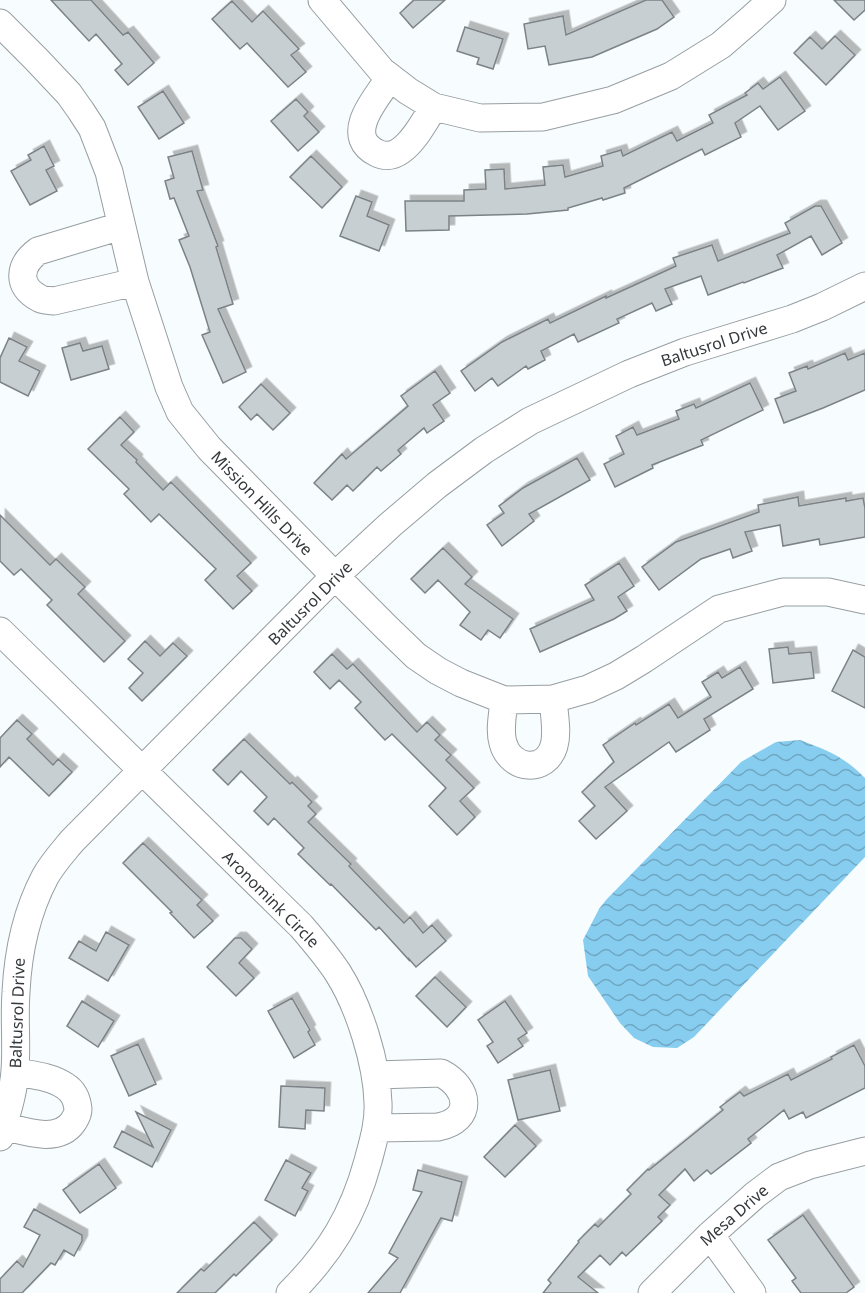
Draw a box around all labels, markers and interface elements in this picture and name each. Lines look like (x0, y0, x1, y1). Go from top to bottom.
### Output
street label: Baltusrol Drive (658, 316, 770, 372)
street label: Mission Hills Drive (206, 446, 318, 560)
street label: Baltusrol Drive (263, 556, 357, 650)
street label: Aronomink Circle (218, 846, 324, 952)
street label: Baltusrol Drive (4, 957, 30, 1069)
street label: Mesa Drive (695, 1179, 773, 1251)

